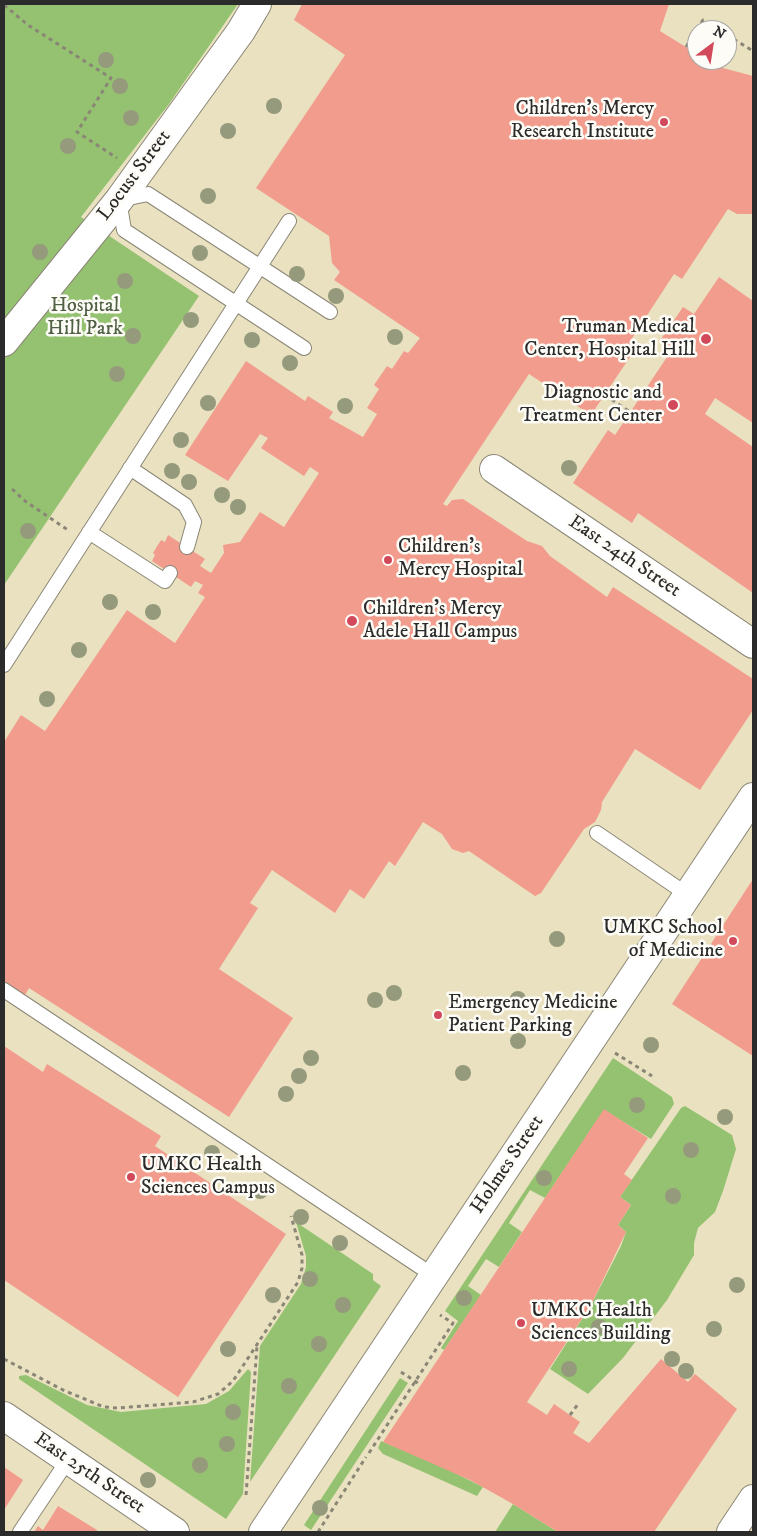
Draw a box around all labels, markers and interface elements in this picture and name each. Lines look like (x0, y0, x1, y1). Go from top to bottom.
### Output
north arrow (687, 20, 737, 70)
text: N (710, 22, 729, 44)
place label: Children’s Mercy Research Institute (511, 98, 654, 145)
marker: Children’s Mercy Research Institute (658, 116, 670, 128)
street label: Locust Street (93, 126, 177, 226)
park label: Hospital Hill Park (47, 295, 123, 342)
place label: Truman Medical Center, Hospital Hill (524, 316, 695, 363)
marker: Truman Medical Center, Hospital Hill (699, 332, 713, 346)
place label: Diagnostic and Treatment Center (520, 382, 662, 429)
marker: Diagnostic and Treatment Center (666, 398, 680, 412)
street label: East 24th Street (563, 511, 685, 603)
place label: Children's Mercy Hospital (398, 536, 523, 583)
marker: Children's Mercy Hospital (382, 554, 394, 566)
place label: Children's Mercy Adele Hall Campus (363, 598, 517, 645)
marker: Children's Mercy Adele Hall Campus (345, 614, 359, 628)
place label: UMKC School of Medicine (603, 917, 723, 964)
marker: UMKC School of Medicine (727, 935, 739, 947)
place label: Emergency Medicine Patient Parking (448, 992, 617, 1039)
marker: Emergency Medicine Patient Parking (432, 1009, 444, 1021)
street label: Holmes Street (466, 1111, 550, 1219)
place label: UMKC Health Sciences Campus (141, 1154, 275, 1201)
marker: UMKC Health Sciences Campus (125, 1171, 137, 1183)
place label: UMKC Health Sciences Building (531, 1300, 671, 1347)
marker: UMKC Health Sciences Building (515, 1317, 527, 1329)
street label: East 25th Street (29, 1428, 149, 1520)

